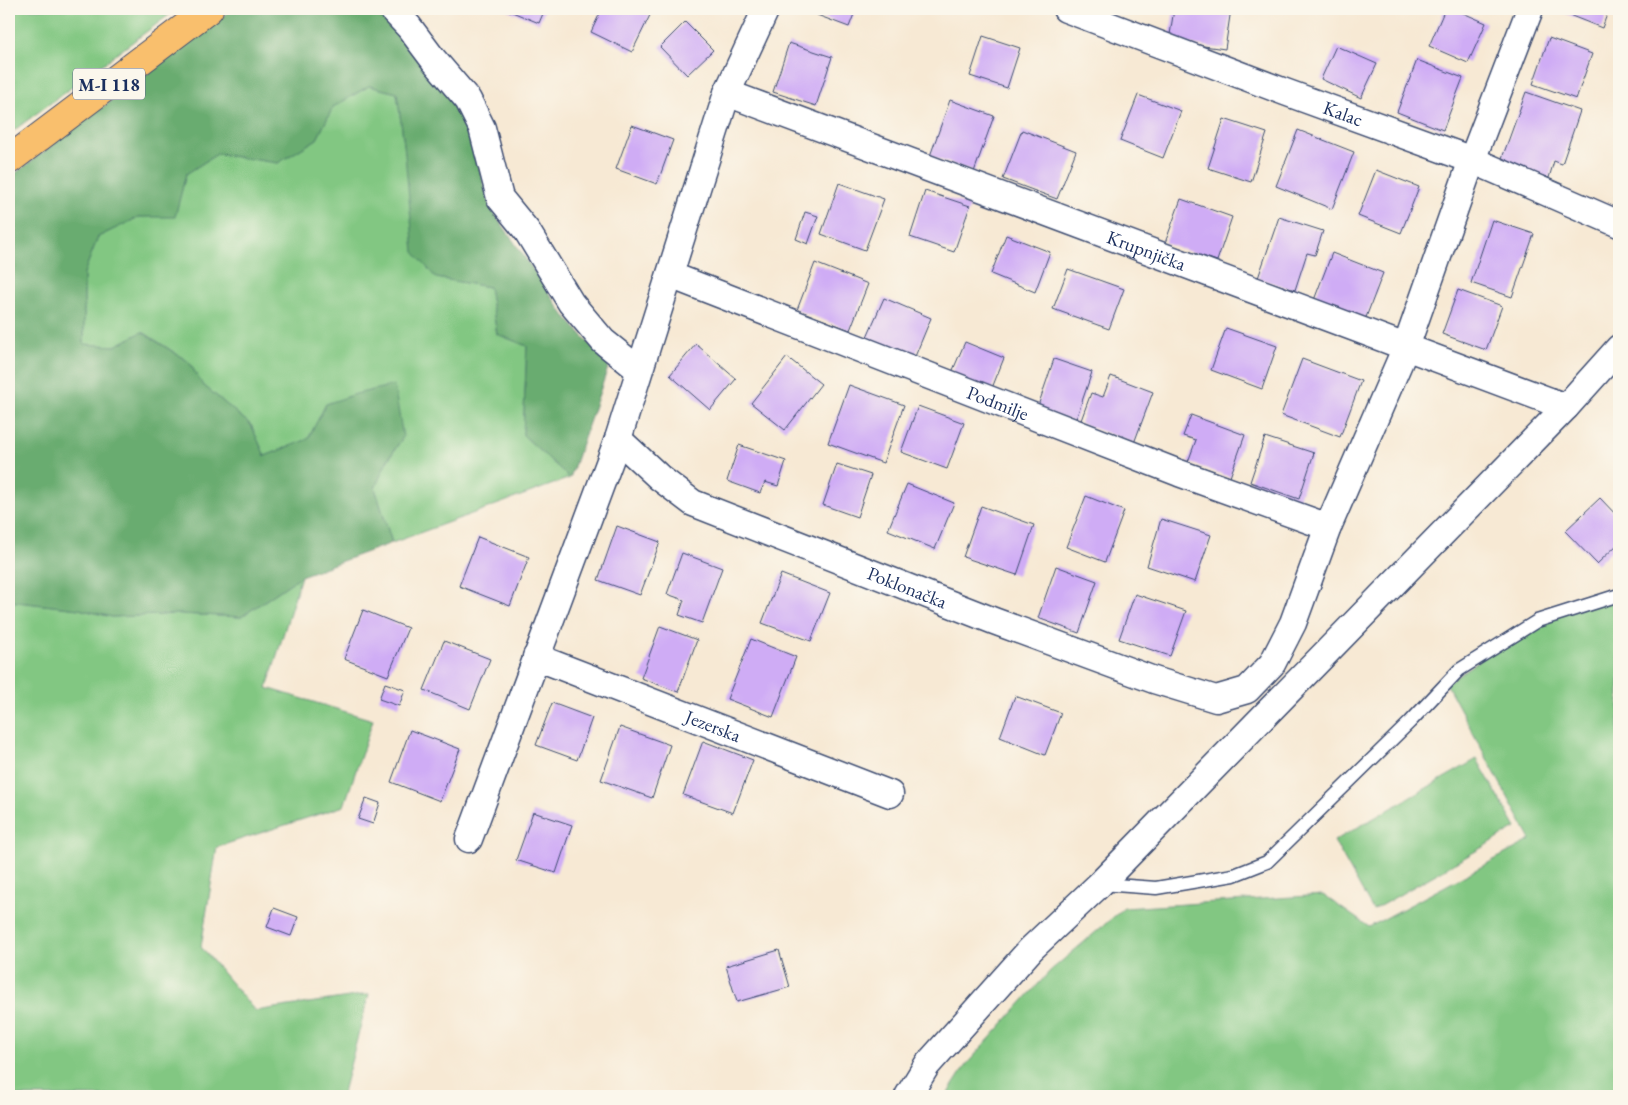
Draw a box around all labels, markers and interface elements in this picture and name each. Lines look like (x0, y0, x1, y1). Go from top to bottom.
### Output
road number: M-I 118 (73, 68, 145, 100)
street label: Kalac (1320, 94, 1367, 132)
street label: Krupnjička (1104, 224, 1190, 276)
street label: Podmilje (964, 379, 1033, 426)
street label: Poklonačka (864, 560, 951, 614)
street label: Jezerska (680, 703, 745, 748)

